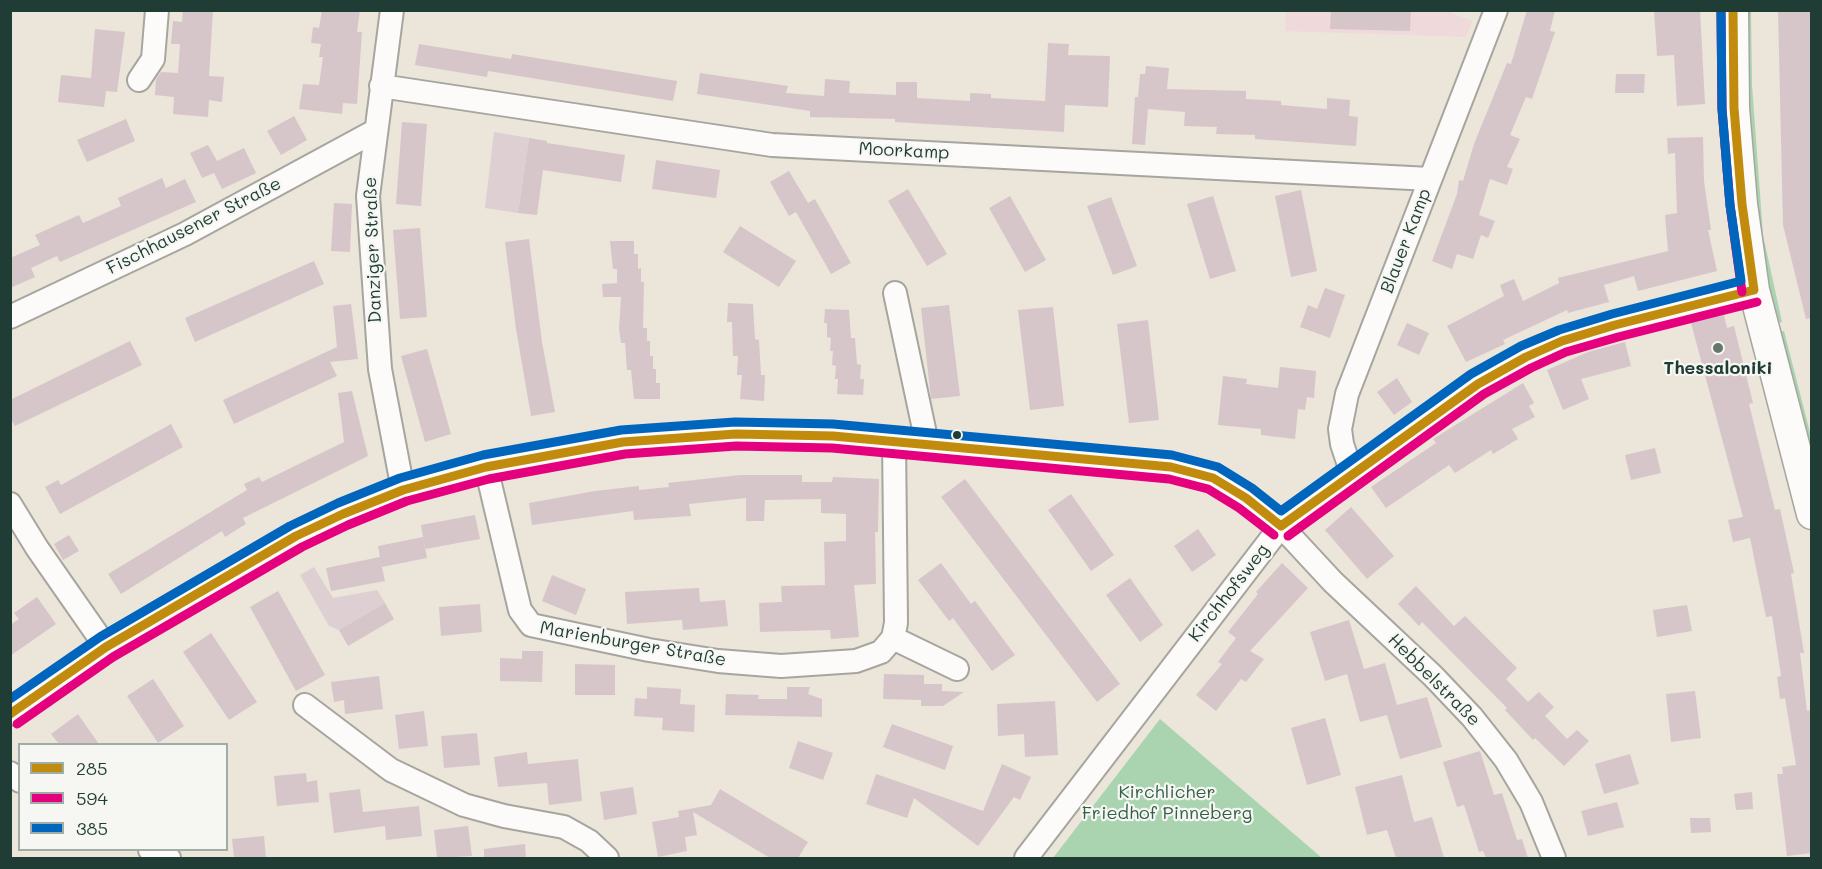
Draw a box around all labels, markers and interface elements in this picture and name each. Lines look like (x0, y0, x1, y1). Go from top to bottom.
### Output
street label: Moorkamp (858, 138, 950, 164)
street label: Fischhausener Straße (103, 173, 285, 279)
street label: Danziger Straße (360, 177, 386, 323)
street label: Blauer Kamp (1376, 186, 1436, 296)
marker: Thessaloniki (1711, 341, 1725, 355)
place label: Thessaloniki (1663, 357, 1773, 379)
unlabelled marker (951, 429, 963, 441)
street label: Kirchhofsweg (1184, 540, 1274, 646)
street label: Marienburger Straße (538, 617, 728, 671)
street label: Hebbelstraße (1383, 629, 1485, 731)
legend (18, 743, 228, 851)
text: 285 (76, 756, 107, 780)
park label: Kirchlicher Friedhof Pinneberg (1082, 781, 1252, 824)
text: 594 (76, 786, 108, 810)
text: 385 (76, 816, 108, 840)

